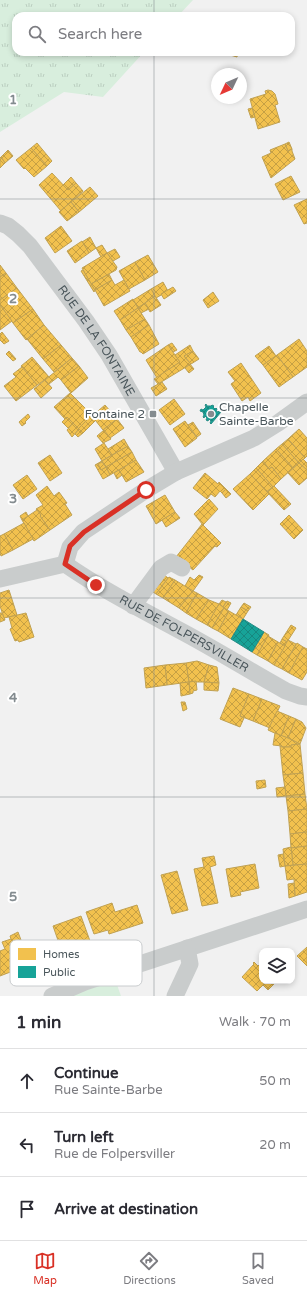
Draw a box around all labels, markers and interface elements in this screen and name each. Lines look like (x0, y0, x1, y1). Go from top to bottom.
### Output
search box (12, 12, 295, 56)
icon: search (26, 23, 48, 45)
text: Search here (58, 25, 142, 43)
north arrow (211, 68, 247, 104)
text: 1 (9, 92, 17, 108)
street label: RUE DE LA FONTAINE (55, 283, 138, 399)
text: 2 (9, 291, 17, 307)
place label: Chapelle Sainte-Barbe (219, 400, 294, 428)
place label: Fontaine 2 (85, 407, 145, 421)
marker: Fontaine 2 (148, 409, 158, 419)
marker: Chapelle Sainte-Barbe (206, 409, 216, 419)
route start (137, 481, 155, 499)
text: 3 (9, 491, 17, 507)
route end (87, 576, 105, 594)
street label: RUE DE FOLPERSVILLER (117, 592, 251, 675)
text: 4 (9, 690, 18, 706)
text: 5 (9, 889, 17, 905)
legend (10, 940, 142, 986)
text: Homes (43, 948, 79, 961)
map controls (259, 948, 295, 984)
button: layers (259, 948, 295, 984)
text: Public (43, 966, 75, 979)
text: 1 min (16, 1012, 61, 1033)
text: Walk · 70 m (219, 1014, 291, 1030)
text: Continue (54, 1064, 118, 1082)
icon: ahead (16, 1070, 38, 1092)
text: 50 m (259, 1073, 291, 1089)
text: Rue Sainte-Barbe (54, 1082, 163, 1098)
text: Turn left (54, 1128, 114, 1146)
icon: left (16, 1134, 38, 1156)
text: 20 m (259, 1137, 291, 1153)
text: Rue de Folpersviller (54, 1146, 175, 1162)
icon: arrive (16, 1198, 38, 1220)
text: Arrive at destination (54, 1200, 198, 1218)
tab: Map (33, 1250, 57, 1287)
tab: Directions (123, 1250, 176, 1287)
tab: Saved (242, 1250, 274, 1287)

